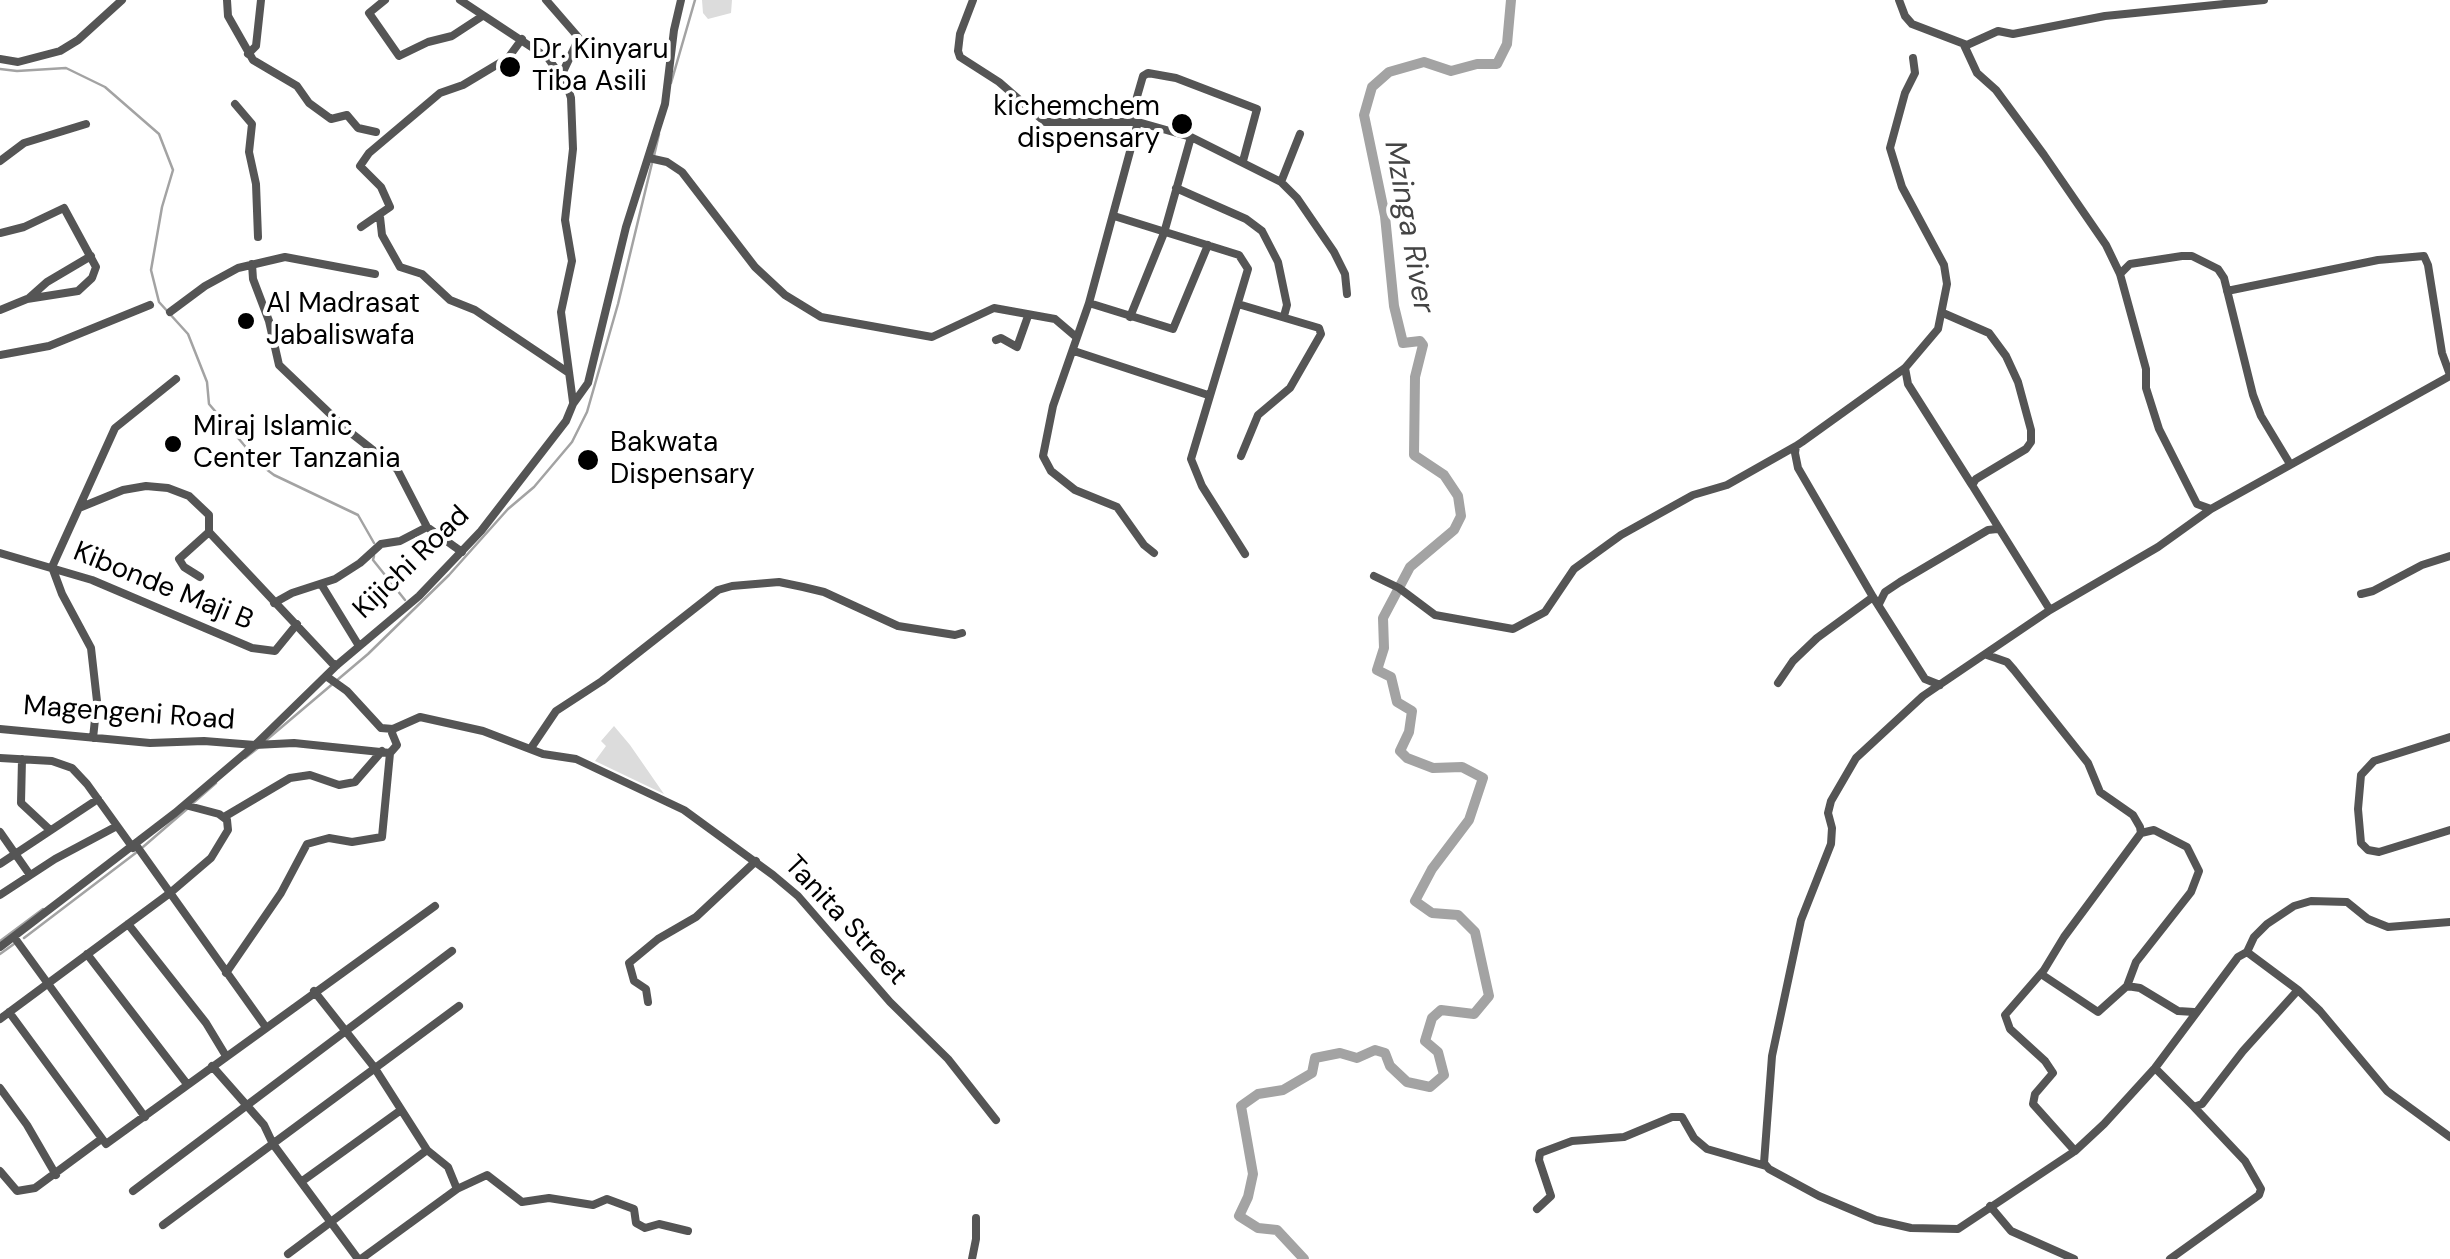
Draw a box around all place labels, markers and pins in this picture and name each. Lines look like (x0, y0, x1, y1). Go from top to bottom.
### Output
place label: Dr. Kinyaru Tiba Asili (532, 34, 669, 100)
marker: Dr. Kinyaru Tiba Asili (497, 54, 523, 80)
place label: kichemchem dispensary (993, 91, 1160, 157)
marker: kichemchem dispensary (1169, 111, 1195, 137)
place label: Al Madrasat Jabaliswafa (266, 288, 420, 354)
marker: Al Madrasat Jabaliswafa (235, 310, 257, 332)
place label: Miraj Islamic Center Tanzania (193, 411, 400, 477)
place label: Bakwata Dispensary (610, 427, 755, 493)
marker: Miraj Islamic Center Tanzania (162, 433, 184, 455)
marker: Bakwata Dispensary (575, 447, 601, 473)

